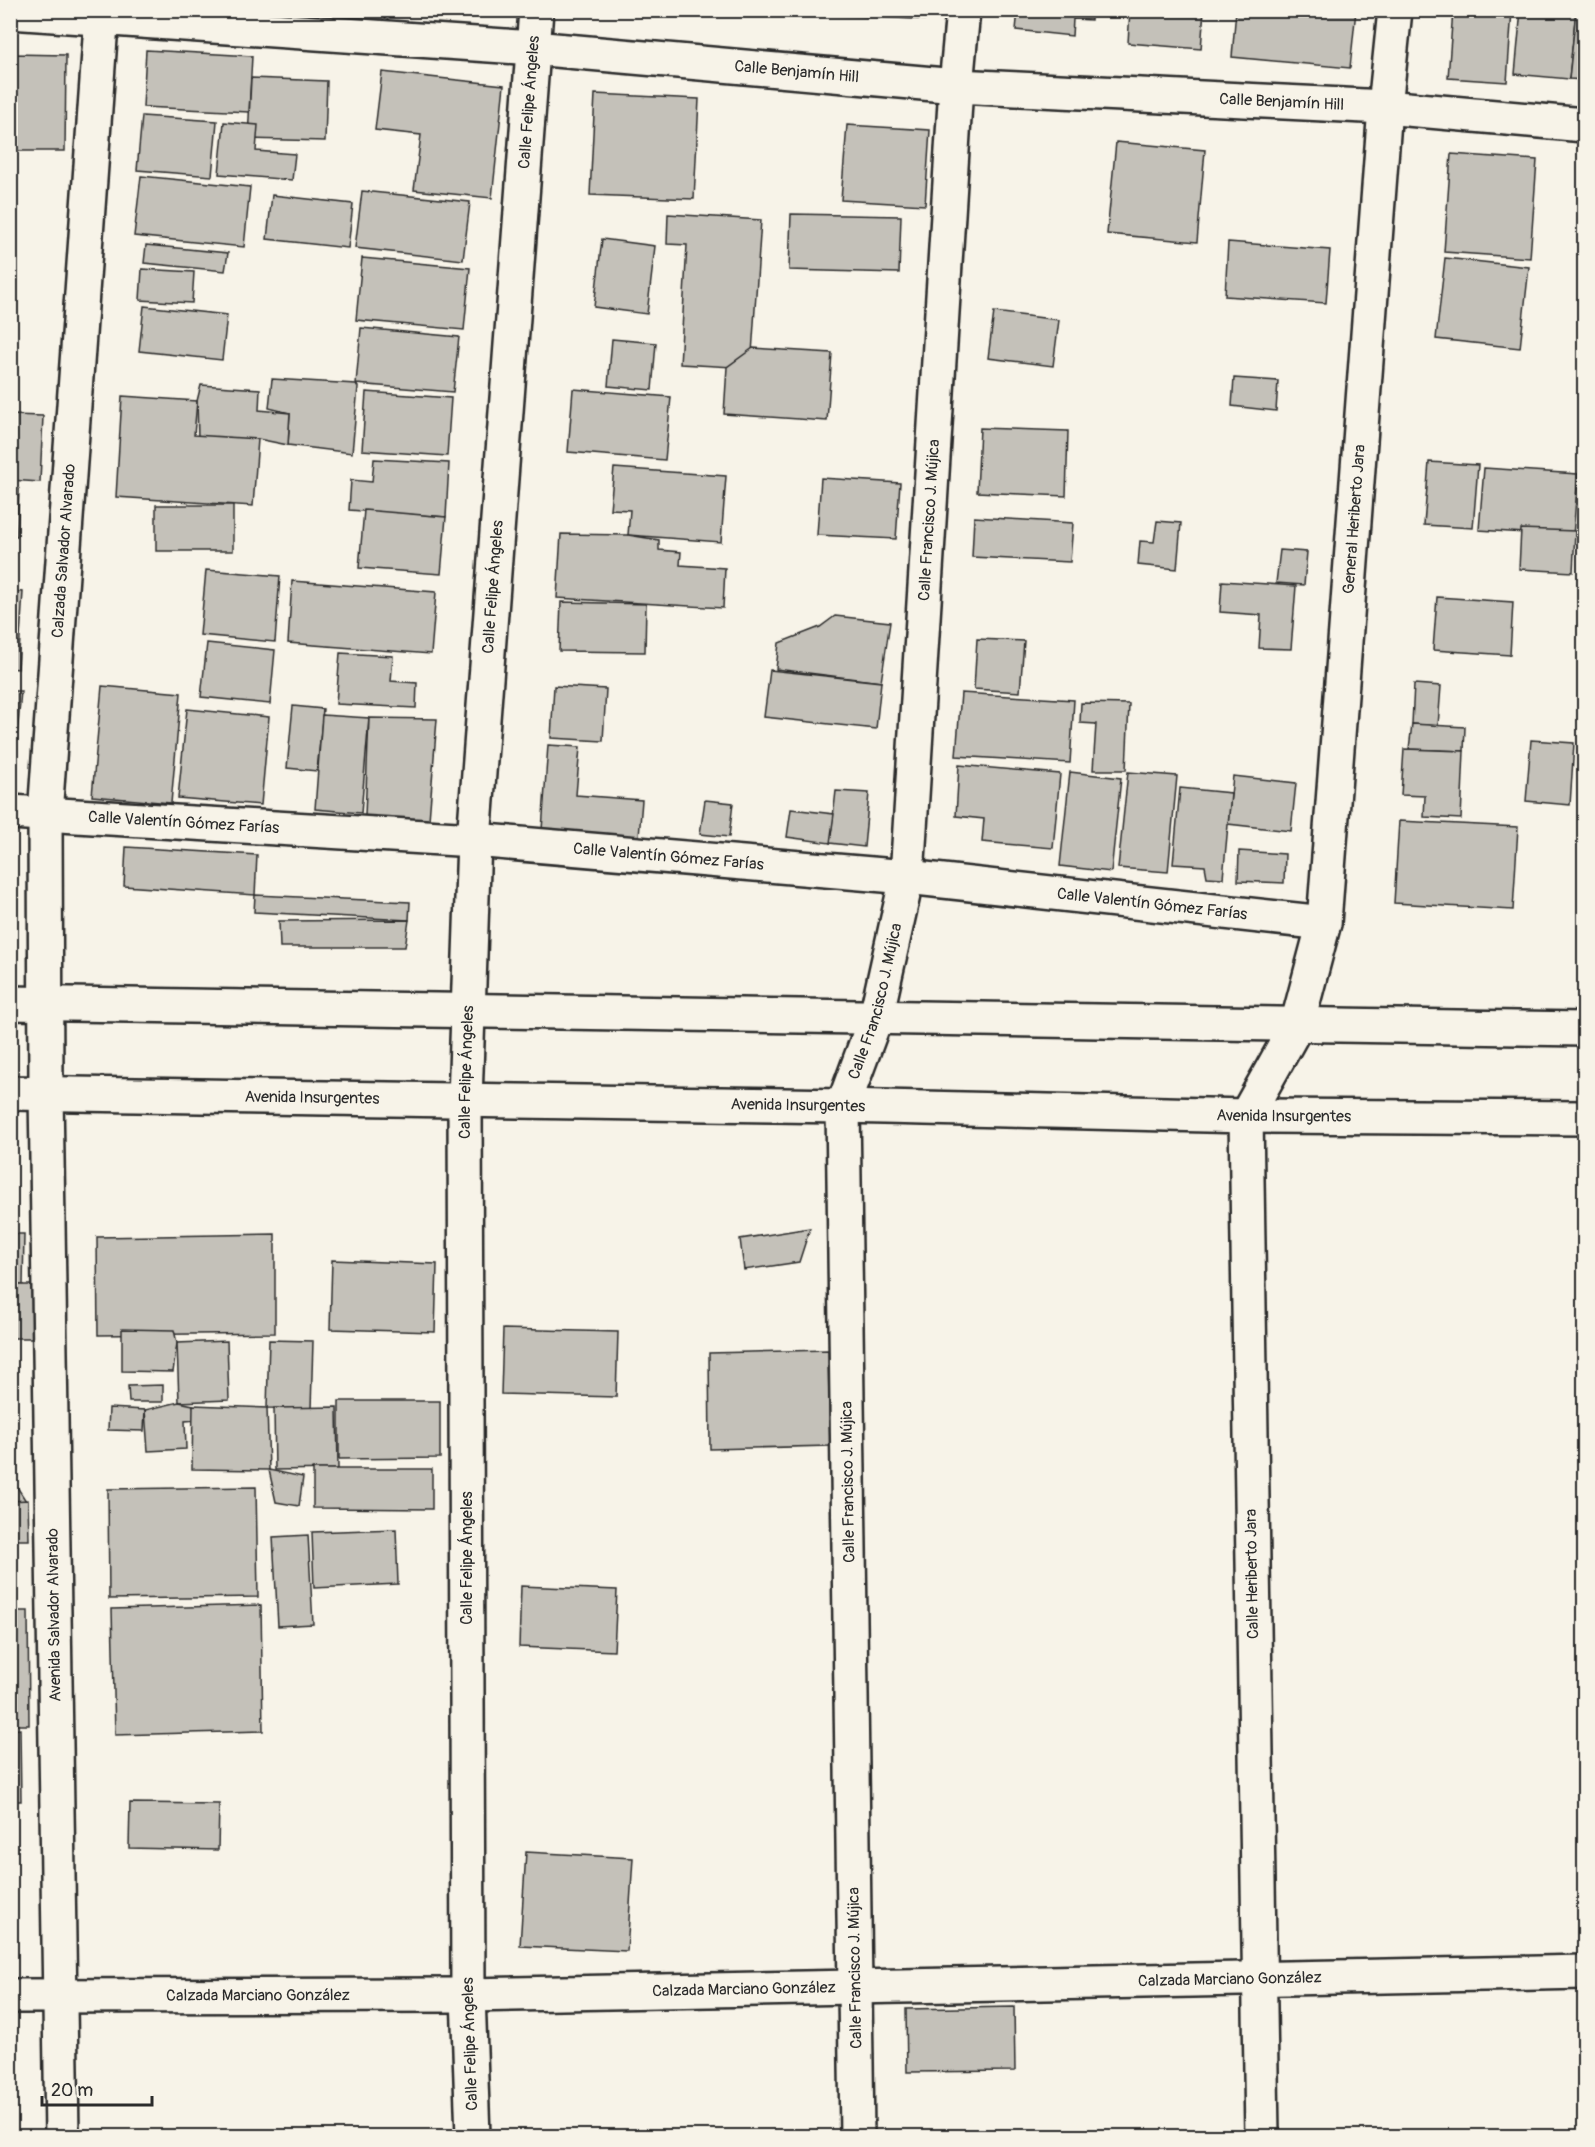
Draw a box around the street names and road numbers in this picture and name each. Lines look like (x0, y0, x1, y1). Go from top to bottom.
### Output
street label: Calle Felipe Ángeles (514, 35, 544, 170)
street label: Calle Benjamín Hill (734, 56, 860, 87)
street label: Calle Benjamín Hill (1219, 89, 1345, 115)
street label: Calle Francisco J. Mújica (914, 439, 944, 602)
street label: General Heriberto Jara (1339, 444, 1370, 595)
street label: Calzada Salvador Alvarado (48, 463, 80, 639)
street label: Calle Felipe Ángeles (478, 520, 508, 654)
street label: Calle Valentín Gómez Farías (88, 807, 280, 838)
street label: Calle Valentín Gómez Farías (572, 839, 765, 875)
street label: Calle Valentín Gómez Farías (1056, 884, 1248, 924)
street label: Calle Francisco J. Mújica (844, 921, 907, 1082)
street label: Calle Felipe Ángeles (455, 1005, 478, 1139)
street label: Avenida Insurgentes (244, 1087, 380, 1109)
street label: Avenida Insurgentes (730, 1094, 866, 1117)
street label: Avenida Insurgentes (1216, 1105, 1351, 1127)
street label: Calle Francisco J. Mújica (837, 1401, 859, 1563)
street label: Calle Felipe Ángeles (457, 1491, 477, 1625)
street label: Calle Heriberto Jara (1241, 1509, 1263, 1639)
street label: Avenida Salvador Alvarado (42, 1528, 66, 1702)
street label: Calle Francisco J. Mújica (844, 1887, 866, 2049)
street label: Calzada Marciano González (1138, 1967, 1322, 1991)
street label: Calle Felipe Ángeles (458, 1977, 482, 2111)
street label: Calzada Marciano González (652, 1977, 836, 2001)
street label: Calzada Marciano González (166, 1985, 350, 2006)

